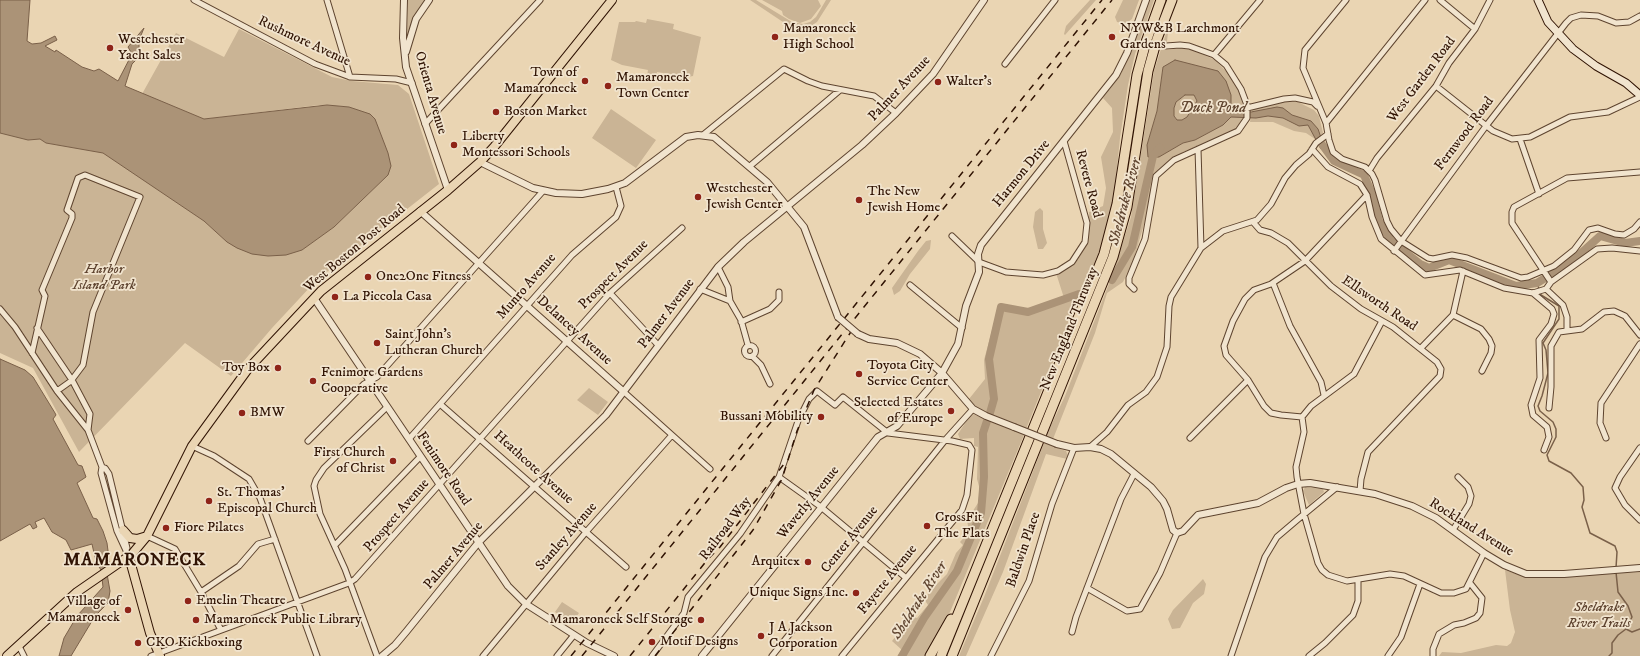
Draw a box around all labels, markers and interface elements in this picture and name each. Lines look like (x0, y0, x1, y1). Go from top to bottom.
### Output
street label: Rushmore Avenue (255, 13, 353, 71)
place label: Mamaroneck High School (783, 21, 856, 54)
place label: NYW&B Larchmont Gardens (1120, 21, 1240, 54)
place label: Westchester Yacht Sales (118, 32, 184, 64)
marker: Mamaroneck High School (770, 32, 780, 42)
marker: NYW&B Larchmont Gardens (1107, 32, 1117, 42)
street label: West Garden Road (1384, 34, 1460, 126)
marker: Westchester Yacht Sales (105, 43, 115, 53)
street label: Orienta Avenue (410, 50, 450, 136)
street label: Palmer Avenue (866, 53, 934, 125)
place label: Town of Mamaroneck (504, 65, 577, 98)
place label: Mamaroneck Town Center (616, 70, 689, 102)
place label: Walter’s (946, 74, 992, 90)
marker: Town of Mamaroneck (580, 76, 590, 86)
marker: Walter’s (933, 77, 943, 87)
marker: Mamaroneck Town Center (603, 81, 613, 91)
street label: Fernwood Road (1432, 94, 1498, 174)
water label: Duck Pond (1180, 100, 1246, 118)
place label: Boston Market (504, 104, 587, 120)
marker: Boston Market (491, 107, 501, 117)
place label: Liberty Montessori Schools (462, 129, 570, 162)
street label: Harmon Drive (990, 137, 1054, 211)
marker: Liberty Montessori Schools (449, 140, 459, 150)
street label: Revere Road (1071, 148, 1105, 220)
water label: Sheldrake River (1106, 157, 1146, 247)
place label: Westchester Jewish Center (706, 181, 783, 214)
place label: The New Jewish Home (867, 184, 940, 216)
marker: Westchester Jewish Center (693, 192, 703, 202)
marker: The New Jewish Home (854, 195, 864, 205)
street label: West Boston Post Road (301, 201, 409, 297)
street label: Prospect Avenue (576, 237, 652, 313)
street label: Munro Avenue (494, 251, 560, 323)
park label: Harbor Island Park (72, 262, 136, 294)
street label: New England Thruway (1038, 265, 1102, 393)
place label: One2One Fitness (376, 269, 471, 285)
marker: One2One Fitness (363, 272, 373, 282)
street label: Ellsworth Road (1338, 273, 1420, 335)
street label: Palmer Avenue (635, 276, 699, 352)
place label: La Piccola Casa (343, 289, 432, 305)
marker: La Piccola Casa (330, 292, 340, 302)
street label: Delancey Avenue (533, 293, 615, 369)
place label: Saint John's Lutheran Church (385, 327, 483, 360)
marker: Saint John's Lutheran Church (372, 338, 382, 348)
place label: Toyota City Service Center (867, 358, 948, 390)
place label: Toy Box (222, 360, 270, 376)
marker: Toy Box (273, 363, 283, 373)
place label: Fenimore Gardens Cooperative (321, 365, 423, 398)
marker: Toyota City Service Center (854, 369, 864, 379)
marker: Fenimore Gardens Cooperative (308, 376, 318, 386)
place label: Selected Estates of Europe (854, 395, 943, 428)
place label: BMW (250, 405, 284, 421)
marker: Selected Estates of Europe (946, 406, 956, 416)
marker: BMW (237, 408, 247, 418)
place label: Bussani Mobility (720, 409, 813, 425)
marker: Bussani Mobility (816, 412, 826, 422)
street label: Heathcote Avenue (490, 428, 576, 508)
street label: Fenimore Road (412, 429, 474, 509)
place label: First Church of Christ (314, 445, 385, 478)
marker: First Church of Christ (388, 456, 398, 466)
street label: Waverly Avenue (774, 463, 844, 543)
street label: Prospect Avenue (361, 476, 433, 556)
place label: St. Thomas' Episcopal Church (217, 485, 317, 518)
street label: Railroad Way (697, 494, 755, 564)
street label: Rockland Avenue (1426, 495, 1516, 561)
marker: St. Thomas' Episcopal Church (204, 496, 214, 506)
street label: Stanley Avenue (533, 499, 601, 575)
street label: Center Avenue (818, 503, 882, 577)
place label: CrossFit The Flats (935, 510, 990, 542)
street label: Baldwin Place (1003, 510, 1045, 590)
street label: Palmer Avenue (421, 519, 487, 593)
place label: Fiore Pilates (174, 520, 244, 536)
marker: CrossFit The Flats (922, 521, 932, 531)
marker: Fiore Pilates (161, 523, 171, 533)
street label: Fayette Avenue (855, 542, 921, 618)
district label: MAMARONECK (64, 550, 206, 572)
place label: Arquitex (752, 554, 800, 570)
marker: Arquitex (803, 557, 813, 567)
water label: Sheldrake River (888, 559, 952, 643)
place label: Unique Signs Inc. (749, 585, 848, 601)
marker: Unique Signs Inc. (851, 588, 861, 598)
place label: Emelin Theatre (196, 593, 285, 609)
place label: Village of Mamaroneck (47, 594, 120, 626)
marker: Emelin Theatre (183, 596, 193, 606)
park label: Sheldrake River Trails (1567, 600, 1631, 632)
marker: Village of Mamaroneck (123, 605, 133, 615)
place label: Mamaroneck Public Library (204, 612, 362, 628)
place label: Mamaroneck Self Storage (550, 612, 693, 628)
marker: Mamaroneck Public Library (191, 615, 201, 625)
marker: Mamaroneck Self Storage (696, 615, 706, 625)
place label: J A Jackson Corporation (769, 620, 837, 652)
marker: J A Jackson Corporation (756, 631, 766, 641)
place label: Motif Designs (660, 634, 738, 650)
place label: CKO Kickboxing (146, 635, 242, 651)
marker: Motif Designs (647, 637, 657, 647)
marker: CKO Kickboxing (133, 638, 143, 648)

